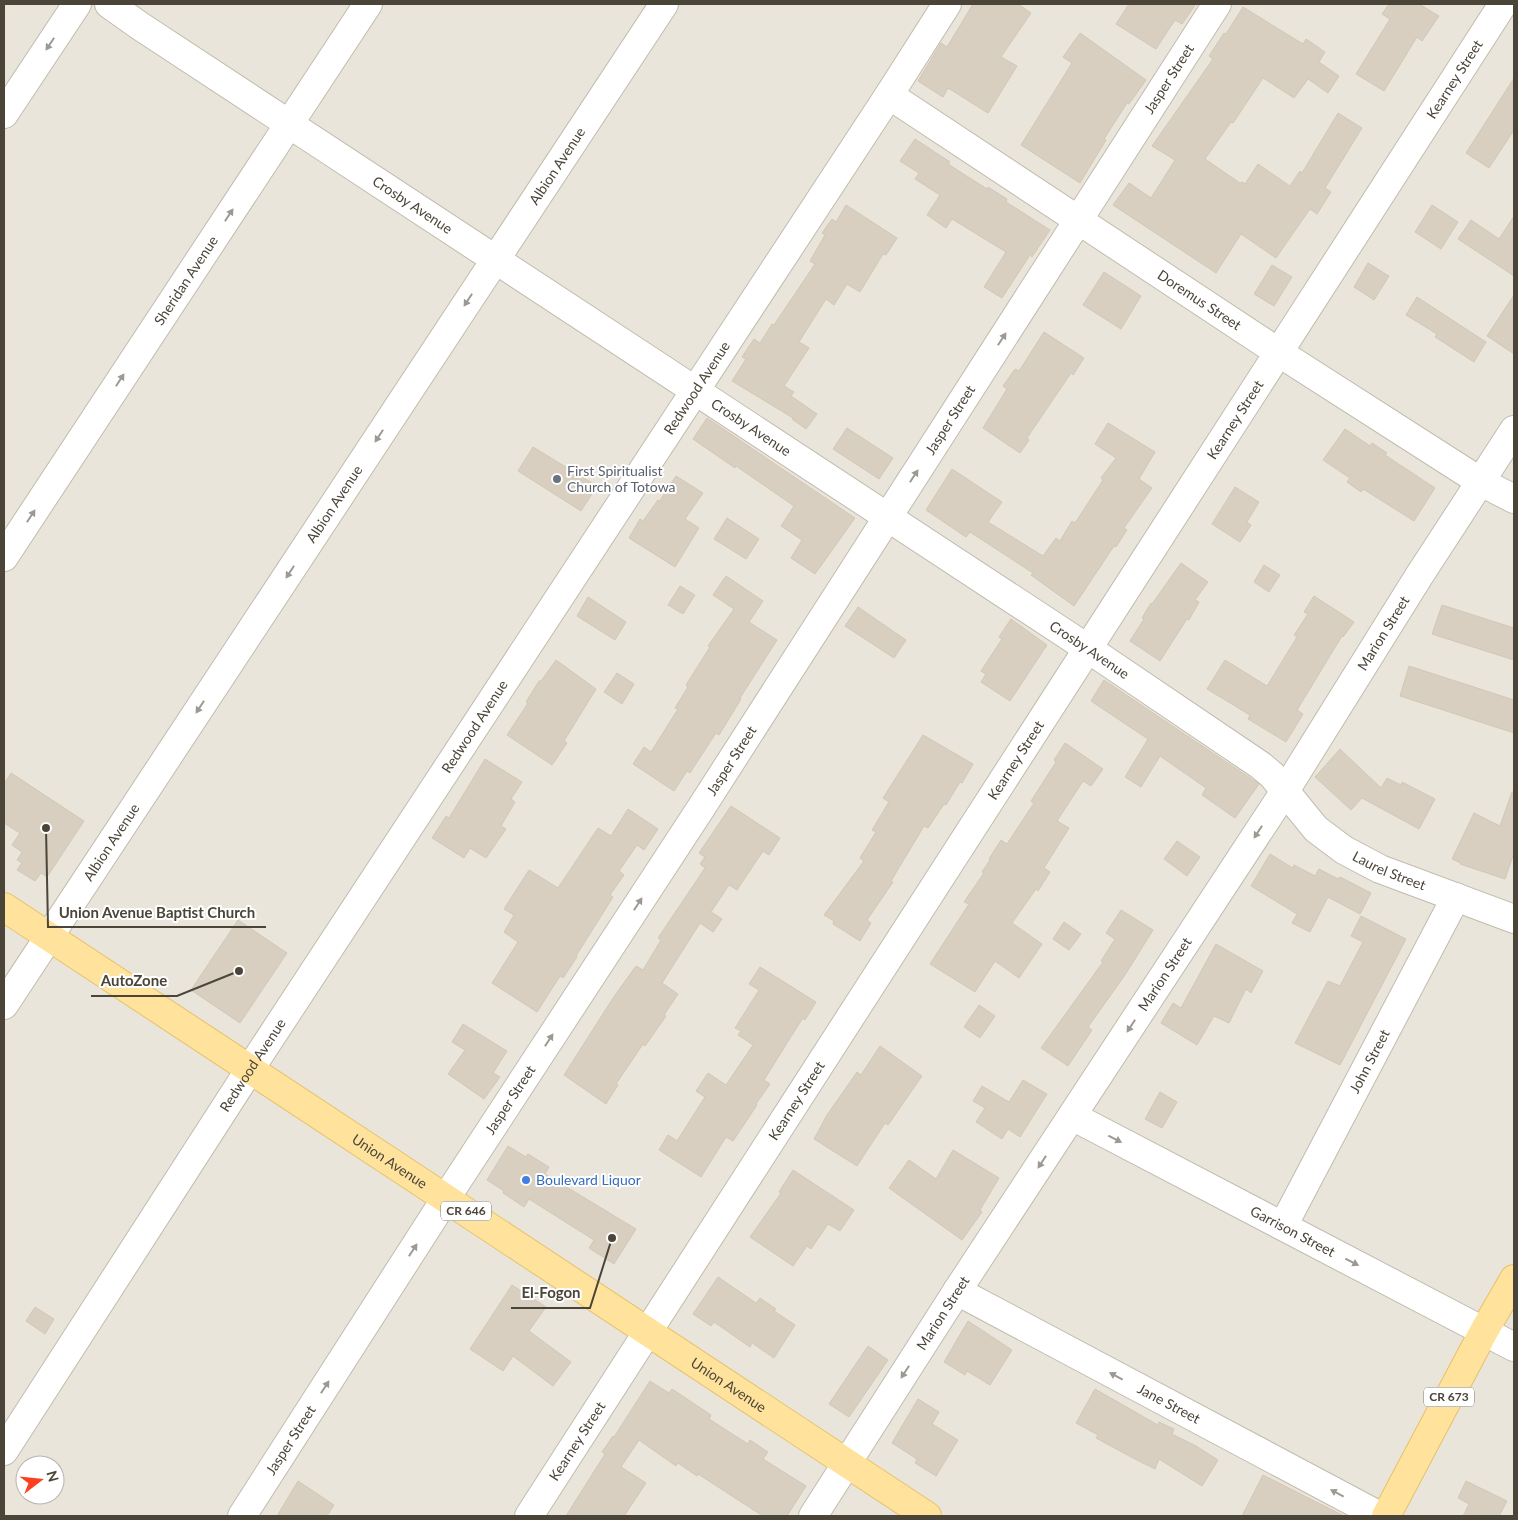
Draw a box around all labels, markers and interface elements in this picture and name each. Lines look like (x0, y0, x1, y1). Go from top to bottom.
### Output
street label: Kearney Street (1422, 36, 1486, 122)
one-way arrow (45, 38, 55, 51)
street label: Jasper Street (1140, 41, 1197, 117)
street label: Albion Avenue (525, 124, 588, 208)
street label: Crosby Avenue (370, 172, 456, 237)
one-way arrow (224, 209, 233, 222)
street label: Sheridan Avenue (150, 232, 221, 328)
street label: Doremus Street (1155, 266, 1245, 333)
one-way arrow (464, 293, 473, 307)
one-way arrow (997, 333, 1006, 346)
street label: Redwood Avenue (660, 338, 733, 437)
one-way arrow (115, 374, 125, 387)
street label: Kearney Street (1203, 377, 1266, 462)
street label: Jasper Street (921, 382, 978, 458)
street label: Crosby Avenue (708, 394, 794, 459)
one-way arrow (374, 429, 384, 443)
street label: Albion Avenue (302, 462, 366, 546)
place label: First Spiritualist Church of Totowa (567, 462, 676, 495)
one-way arrow (909, 470, 919, 483)
marker: First Spiritualist Church of Totowa (551, 473, 563, 485)
one-way arrow (26, 509, 35, 523)
one-way arrow (285, 565, 294, 578)
street label: Marion Street (1353, 593, 1412, 673)
street label: Crosby Avenue (1047, 617, 1133, 682)
street label: Redwood Avenue (438, 677, 511, 776)
one-way arrow (195, 701, 205, 714)
street label: Kearney Street (984, 717, 1047, 803)
street label: Jasper Street (702, 722, 760, 798)
street label: Albion Avenue (79, 800, 143, 884)
one-way arrow (1254, 825, 1263, 839)
street label: Laurel Street (1350, 847, 1428, 893)
callout: Union Avenue Baptist Church (48, 897, 266, 927)
one-way arrow (633, 898, 643, 911)
text: Union Avenue Baptist Church (59, 903, 255, 921)
street label: Marion Street (1134, 934, 1195, 1014)
callout: AutoZone (91, 966, 177, 996)
text: AutoZone (100, 971, 167, 989)
street label: Redwood Avenue (216, 1015, 289, 1115)
one-way arrow (1126, 1020, 1136, 1033)
street label: John Street (1345, 1026, 1393, 1096)
one-way arrow (544, 1034, 554, 1047)
street label: Kearney Street (764, 1058, 828, 1143)
street label: Jasper Street (481, 1062, 539, 1137)
street label: Union Avenue (349, 1130, 431, 1192)
one-way arrow (1108, 1135, 1122, 1143)
one-way arrow (1037, 1155, 1046, 1169)
place label: Boulevard Liquor (536, 1171, 641, 1188)
marker: Boulevard Liquor (520, 1174, 532, 1186)
road number: CR 646 (441, 1202, 491, 1220)
street label: Garrison Street (1248, 1202, 1338, 1260)
one-way arrow (408, 1243, 417, 1256)
one-way arrow (1345, 1258, 1359, 1266)
street label: Marion Street (913, 1273, 973, 1353)
callout: El-Fogon (511, 1278, 590, 1308)
text: El-Fogon (521, 1283, 581, 1301)
street label: Union Avenue (688, 1354, 770, 1416)
one-way arrow (900, 1365, 910, 1378)
one-way arrow (1109, 1372, 1124, 1380)
one-way arrow (320, 1380, 330, 1393)
street label: Jane Street (1135, 1380, 1203, 1427)
road number: CR 673 (1424, 1388, 1474, 1406)
street label: Kearney Street (545, 1398, 608, 1484)
street label: Jasper Street (262, 1402, 319, 1478)
north arrow (15, 1455, 65, 1505)
text: N (43, 1469, 63, 1484)
one-way arrow (1330, 1489, 1344, 1497)

